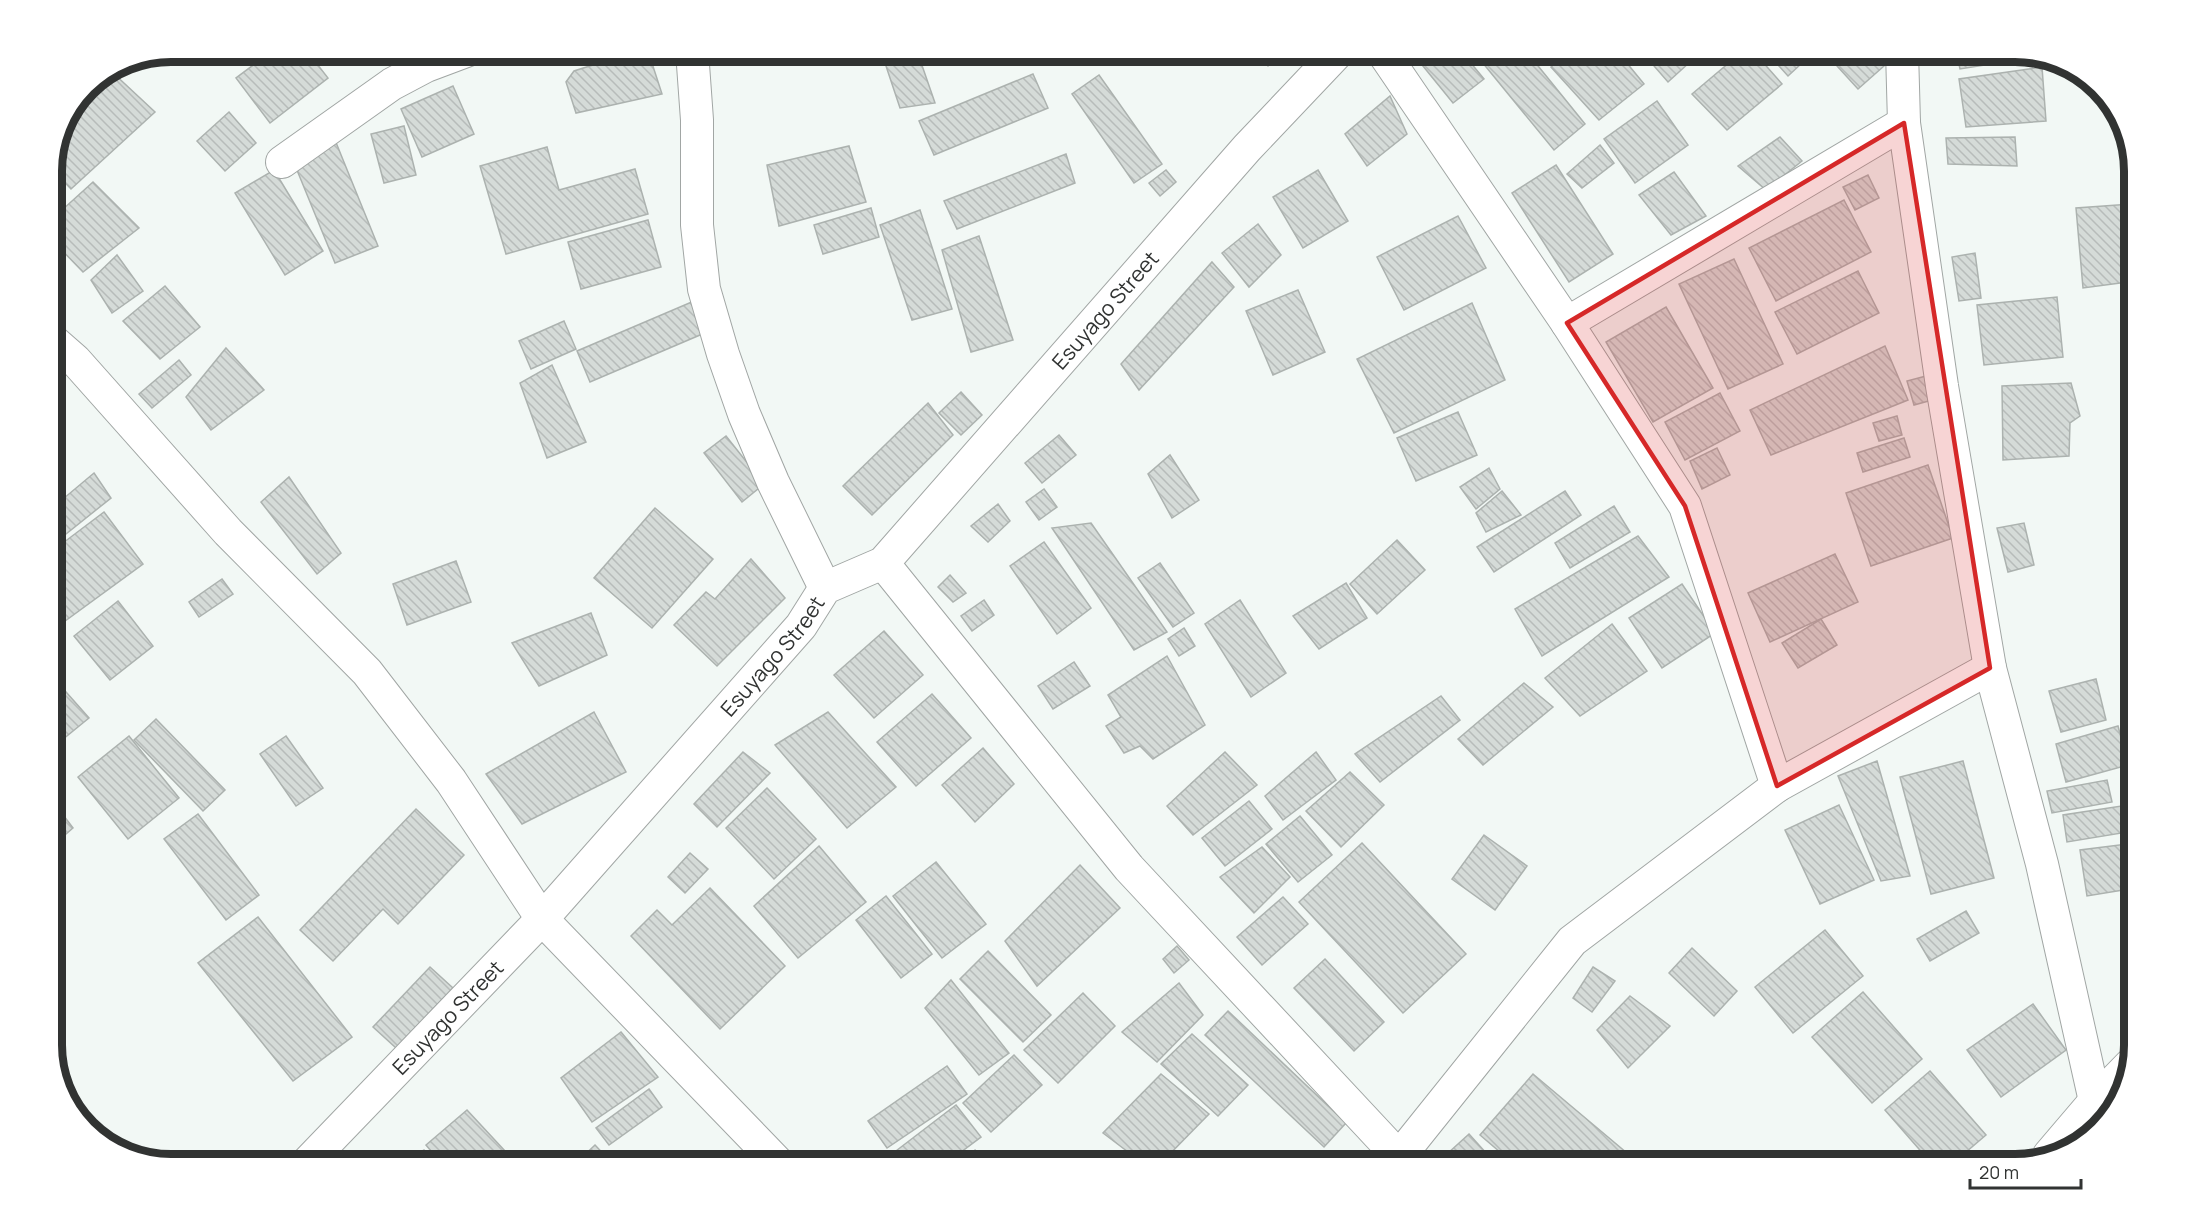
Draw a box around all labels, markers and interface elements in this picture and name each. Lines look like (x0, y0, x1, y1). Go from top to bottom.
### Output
street label: Esuyago Street (1045, 245, 1165, 375)
street label: Esuyago Street (714, 591, 831, 722)
street label: Esuyago Street (386, 954, 509, 1080)
scale bar (1970, 1152, 2081, 1190)
text: 20 m (1979, 1160, 2019, 1184)

